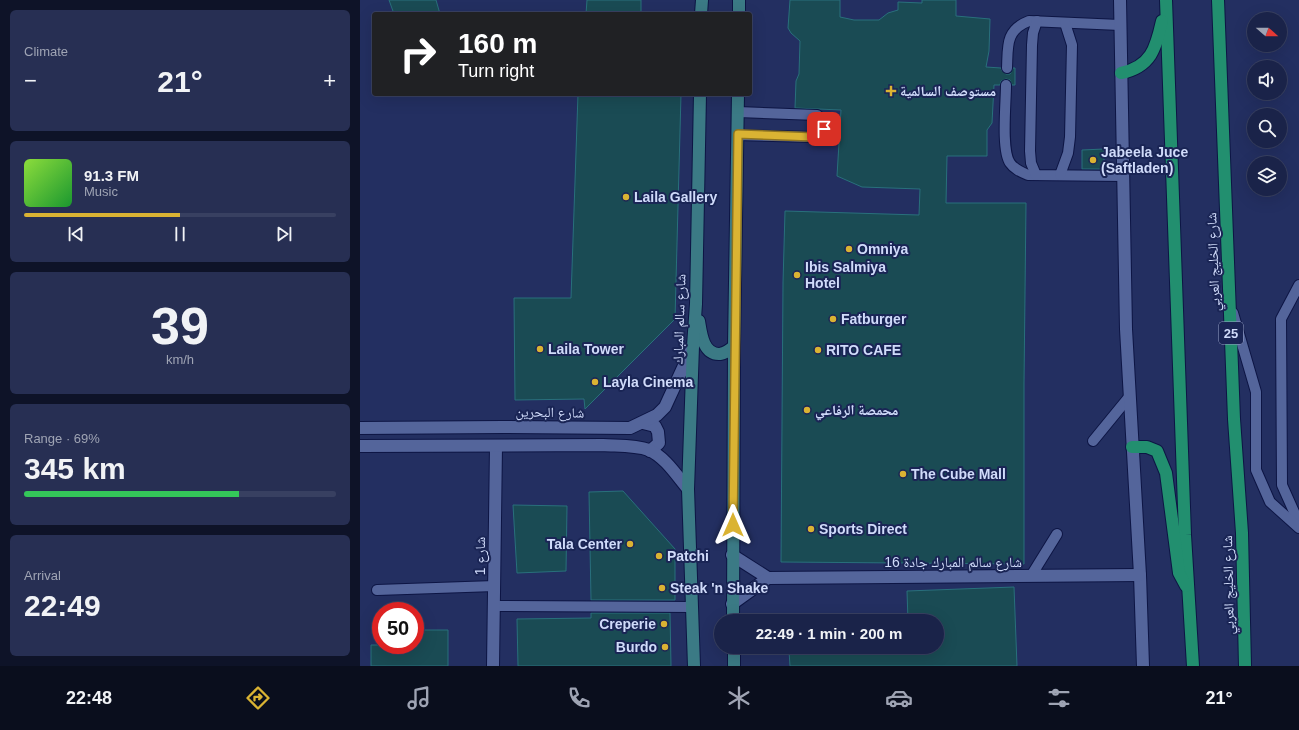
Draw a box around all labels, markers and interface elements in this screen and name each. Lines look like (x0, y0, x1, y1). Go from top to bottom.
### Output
north arrow (1247, 12, 1287, 52)
map controls (1247, 12, 1287, 196)
icon: right (392, 28, 444, 80)
text: 160 m (458, 28, 537, 59)
text: Climate (24, 44, 68, 59)
button: sound (1247, 60, 1287, 100)
text: Turn right (458, 61, 534, 81)
text: 21° (157, 65, 203, 98)
text: − (24, 68, 37, 93)
text: + (323, 68, 336, 93)
place label: مستوصف السالمية (900, 83, 996, 99)
marker: مستوصف السالمية (885, 85, 897, 97)
button: search (1247, 108, 1287, 148)
pin (807, 112, 841, 146)
icon: arrive (813, 118, 835, 140)
place label: Jabeela Juce (Saftladen) (1101, 144, 1188, 176)
marker: Jabeela Juce (Saftladen) (1088, 155, 1098, 165)
button: layers (1247, 156, 1287, 196)
text: 91.3 FM (84, 167, 139, 184)
text: Music (84, 184, 118, 199)
place label: Laila Gallery (634, 189, 717, 205)
marker: Laila Gallery (621, 192, 631, 202)
street label: شارع الخليج العربي (1203, 212, 1226, 312)
icon: previous (65, 223, 87, 245)
icon: pause (169, 223, 191, 245)
icon: next (273, 223, 295, 245)
place label: Omniya (857, 241, 909, 257)
marker: Omniya (844, 244, 854, 254)
place label: Ibis Salmiya Hotel (805, 259, 886, 291)
marker: Ibis Salmiya Hotel (792, 270, 802, 280)
street label: شارع سالم المبارك (669, 274, 691, 365)
text: 39 (151, 297, 209, 355)
place label: Fatburger (841, 311, 907, 327)
marker: Fatburger (828, 314, 838, 324)
road number: 25 (1219, 322, 1243, 344)
place label: Laila Tower (548, 341, 625, 357)
place label: RITO CAFE (826, 342, 901, 358)
marker: Laila Tower (535, 344, 545, 354)
marker: RITO CAFE (813, 345, 823, 355)
text: km/h (166, 352, 194, 367)
place label: Layla Cinema (603, 374, 693, 390)
marker: Layla Cinema (590, 377, 600, 387)
place label: محمصة الرفاعي (815, 402, 898, 421)
street label: شارع البحرين (515, 403, 585, 423)
marker: محمصة الرفاعي (802, 405, 812, 415)
text: Range · 69% (24, 431, 100, 446)
text: 345 km (24, 452, 126, 485)
place label: The Cube Mall (911, 466, 1006, 482)
marker: The Cube Mall (898, 469, 908, 479)
position arrow (712, 504, 754, 546)
place label: Sports Direct (819, 521, 907, 537)
marker: Sports Direct (806, 524, 816, 534)
street label: شارع الخليج العربي (1219, 535, 1240, 635)
place label: Tala Center (547, 536, 623, 552)
street label: شارع 1 (472, 537, 490, 575)
marker: Tala Center (625, 539, 635, 549)
place label: Patchi (667, 548, 709, 564)
marker: Patchi (654, 551, 664, 561)
street label: شارع سالم المبارك جادة 16 (884, 554, 1022, 572)
text: Arrival (24, 568, 61, 583)
place label: Steak 'n Shake (670, 580, 768, 596)
marker: Steak 'n Shake (657, 583, 667, 593)
text: 22:49 (24, 589, 101, 622)
speed limit sign: 50 (372, 602, 424, 654)
place label: Creperie (599, 616, 656, 632)
marker: Creperie (659, 619, 669, 629)
text: 22:49 · 1 min · 200 m (756, 625, 902, 642)
place label: Burdo (616, 639, 657, 655)
marker: Burdo (660, 642, 670, 652)
icon: directions (244, 684, 272, 712)
icon: music (405, 684, 433, 712)
icon: phone (565, 684, 593, 712)
icon: climate (725, 684, 753, 712)
icon: car (885, 684, 913, 712)
icon: filters (1045, 684, 1073, 712)
text: 22:48 (66, 688, 112, 708)
text: 21° (1206, 688, 1233, 708)

